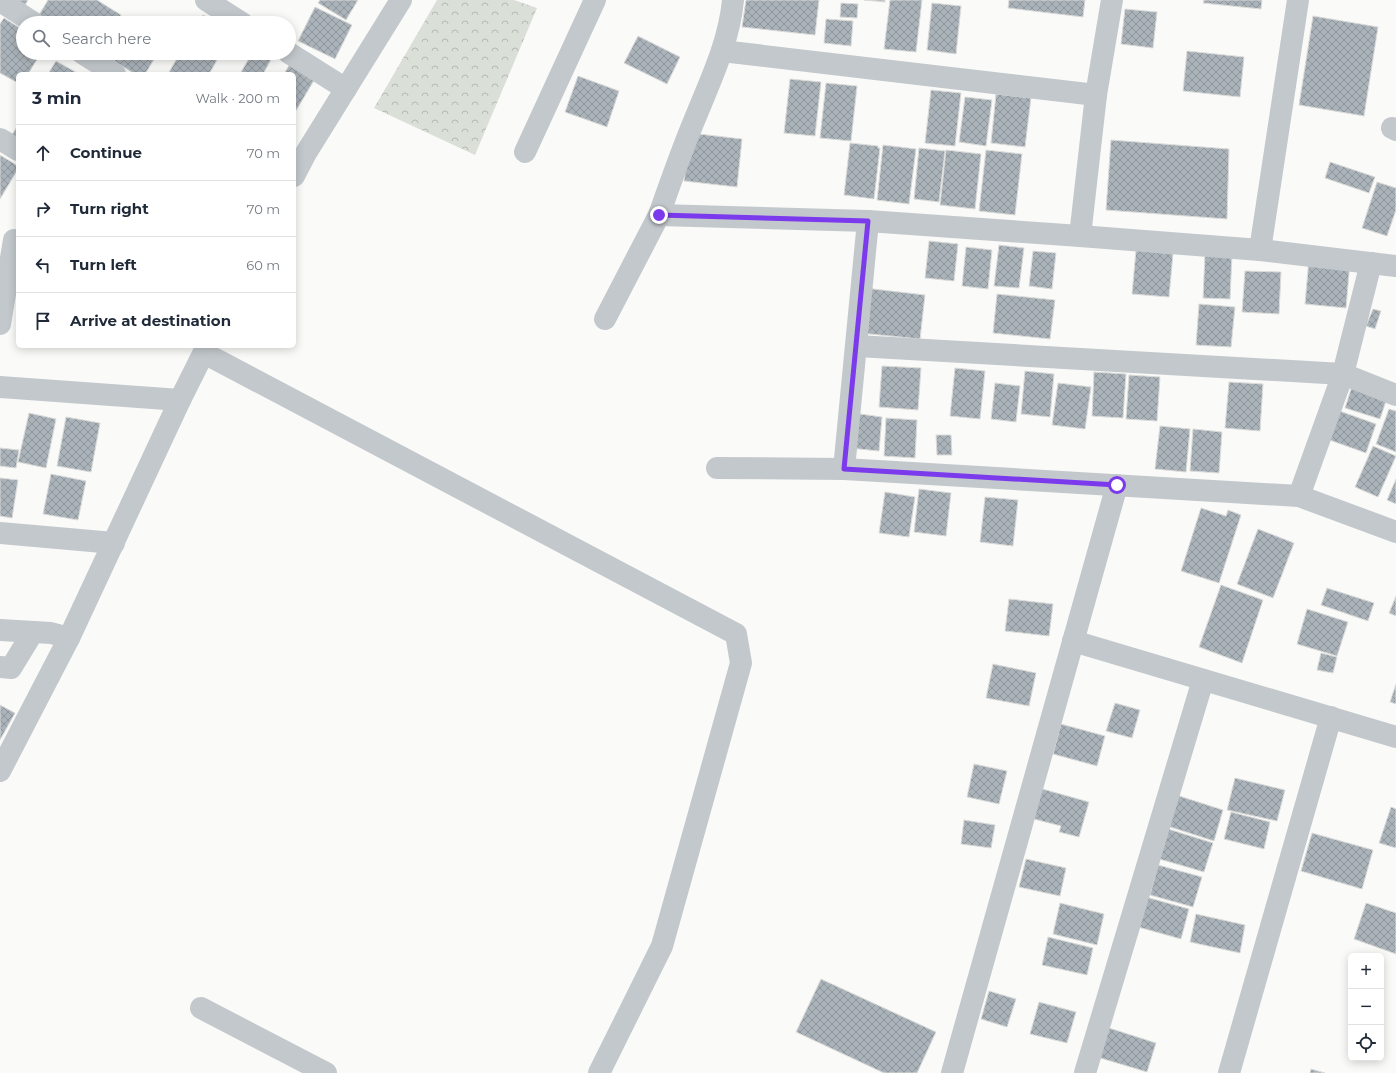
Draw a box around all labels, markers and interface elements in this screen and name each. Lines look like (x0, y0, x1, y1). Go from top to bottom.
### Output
search box (16, 16, 296, 60)
icon: search (30, 27, 52, 49)
text: Search here (62, 29, 151, 48)
text: 3 min (32, 88, 82, 108)
text: Walk · 200 m (195, 90, 280, 106)
icon: ahead (32, 142, 54, 164)
text: Continue (70, 143, 142, 162)
text: 70 m (247, 145, 280, 161)
icon: right (32, 198, 54, 220)
text: Turn right (70, 199, 149, 218)
text: 70 m (247, 201, 280, 217)
route end (650, 206, 668, 224)
icon: left (32, 254, 54, 276)
text: Turn left (70, 255, 137, 274)
text: 60 m (246, 257, 280, 273)
icon: arrive (32, 310, 54, 332)
text: Arrive at destination (70, 311, 231, 330)
route start (1108, 476, 1126, 494)
map controls (1348, 953, 1384, 1061)
button: + (1348, 953, 1384, 989)
button: − (1348, 989, 1384, 1025)
button: locate (1348, 1025, 1384, 1061)

